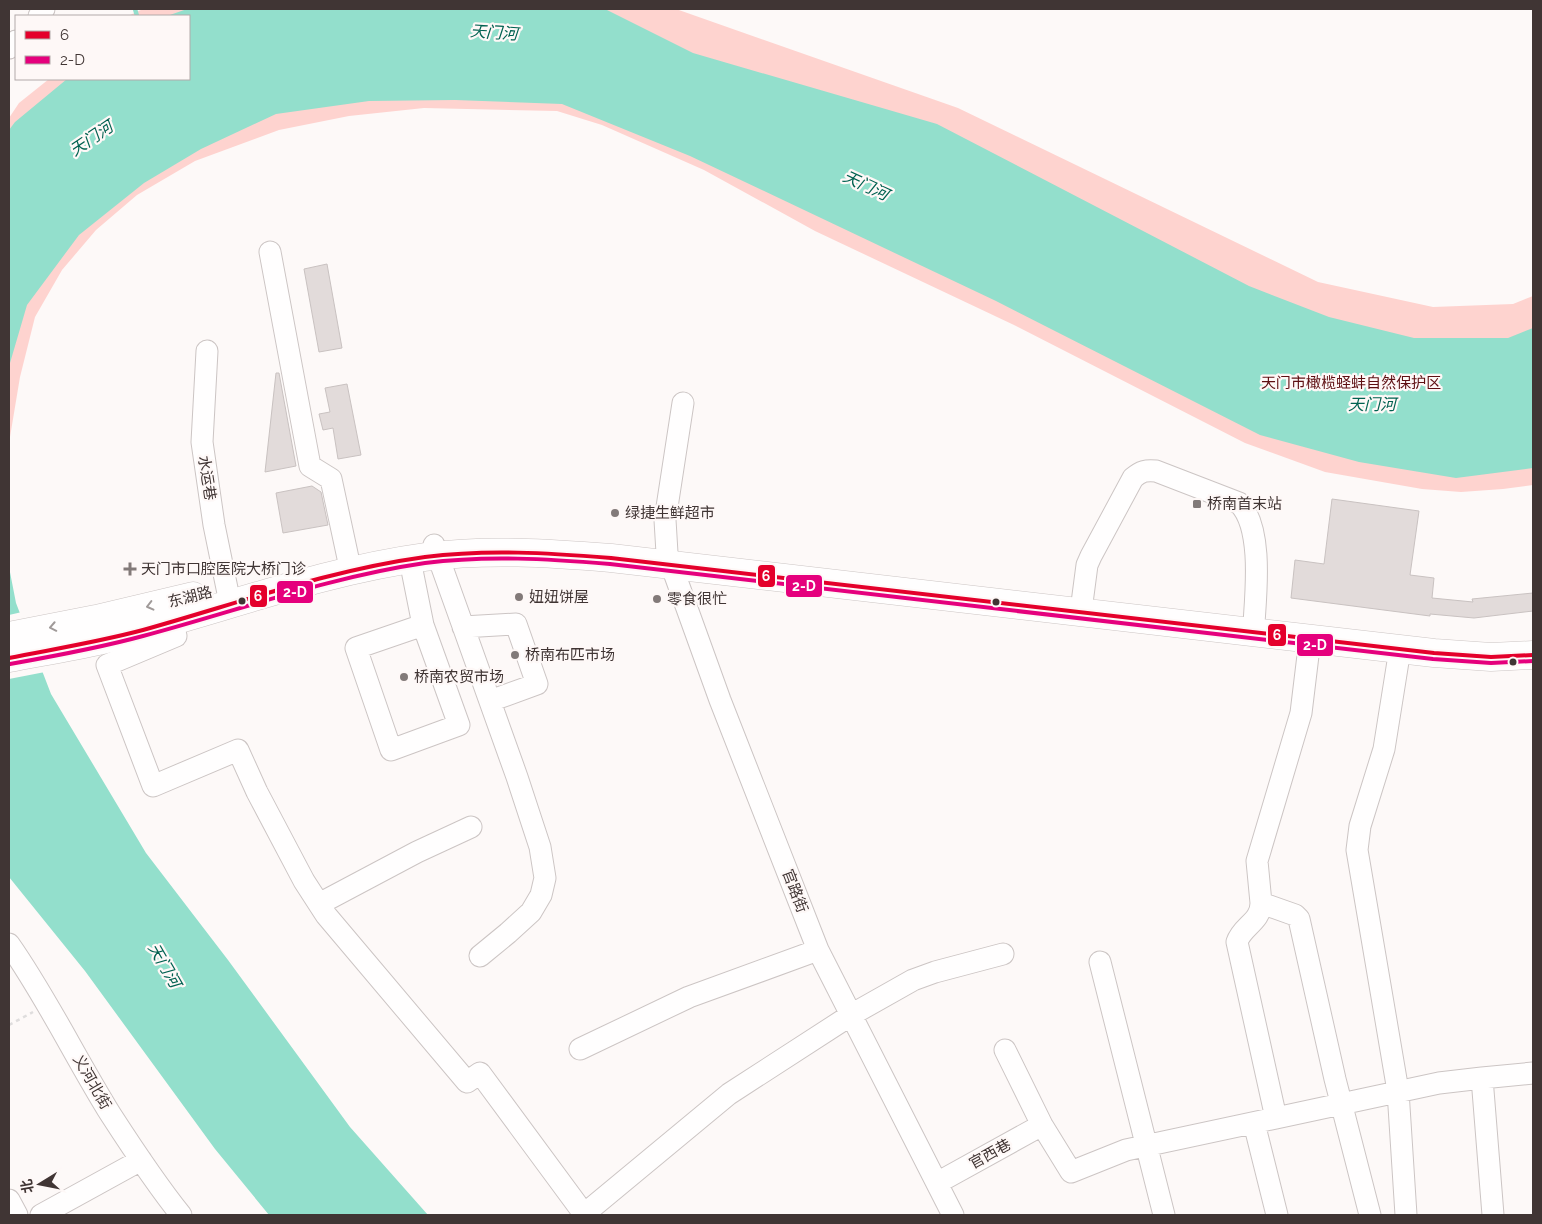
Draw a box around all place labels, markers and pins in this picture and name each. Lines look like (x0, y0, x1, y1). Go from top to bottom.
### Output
place label: 桥南首末站 (1207, 495, 1282, 513)
marker: 桥南首末站 (1191, 498, 1203, 510)
place label: 绿捷生鲜超市 (625, 504, 715, 522)
marker: 绿捷生鲜超市 (609, 507, 621, 519)
place label: 天门市口腔医院大桥门诊 (141, 560, 306, 578)
marker: 天门市口腔医院大桥门诊 (123, 562, 137, 576)
place label: 妞妞饼屋 (529, 588, 589, 606)
place label: 零食很忙 (667, 590, 727, 608)
marker: 妞妞饼屋 (513, 591, 525, 603)
marker: 零食很忙 (651, 593, 663, 605)
unlabelled marker (237, 596, 247, 606)
unlabelled marker (991, 597, 1001, 607)
place label: 桥南布匹市场 (525, 646, 615, 664)
marker: 桥南布匹市场 (509, 649, 521, 661)
unlabelled marker (1508, 657, 1518, 667)
place label: 桥南农贸市场 (414, 668, 504, 686)
marker: 桥南农贸市场 (398, 671, 410, 683)

